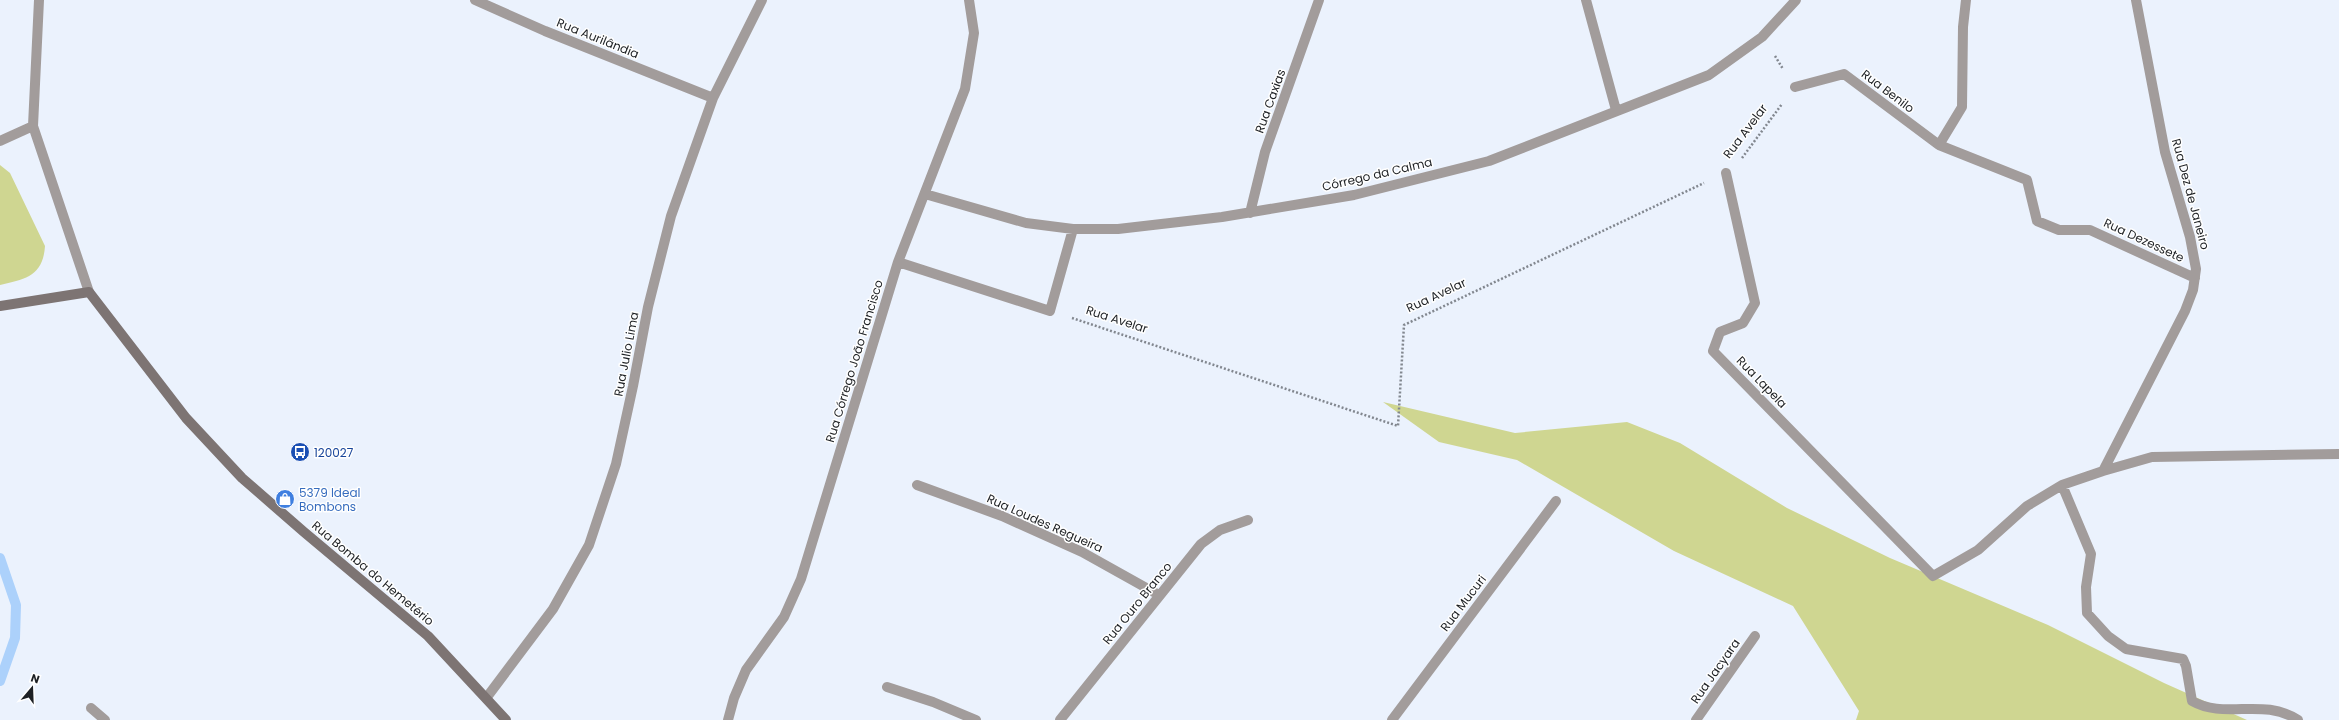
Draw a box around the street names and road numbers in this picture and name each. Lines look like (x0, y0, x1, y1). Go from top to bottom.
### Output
street label: Rua Aurilândia (554, 14, 642, 62)
street label: Rua Benilo (1858, 65, 1918, 117)
street label: Rua Caxias (1251, 67, 1289, 135)
street label: Rua Avelar (1719, 100, 1771, 162)
street label: Rua Dez de Janeiro (2168, 137, 2214, 252)
street label: Córrego da Calma (1320, 153, 1434, 195)
street label: Rua Dezessete (2101, 214, 2187, 266)
street label: Rua Avelar (1403, 274, 1469, 316)
street label: Rua Córrego João Francisco (821, 277, 887, 445)
street label: Rua Avelar (1084, 301, 1151, 337)
street label: Rua Julio Lima (609, 310, 643, 398)
street label: Rua Lapela (1733, 352, 1791, 412)
street label: Rua Loudes Regueira (984, 490, 1106, 556)
street label: Rua Bomba do Hemetério (308, 517, 438, 629)
street label: Rua Ouro Branco (1099, 558, 1176, 648)
street label: Rua Mucuri (1436, 571, 1490, 635)
street label: Rua Jacyara (1686, 635, 1744, 707)

